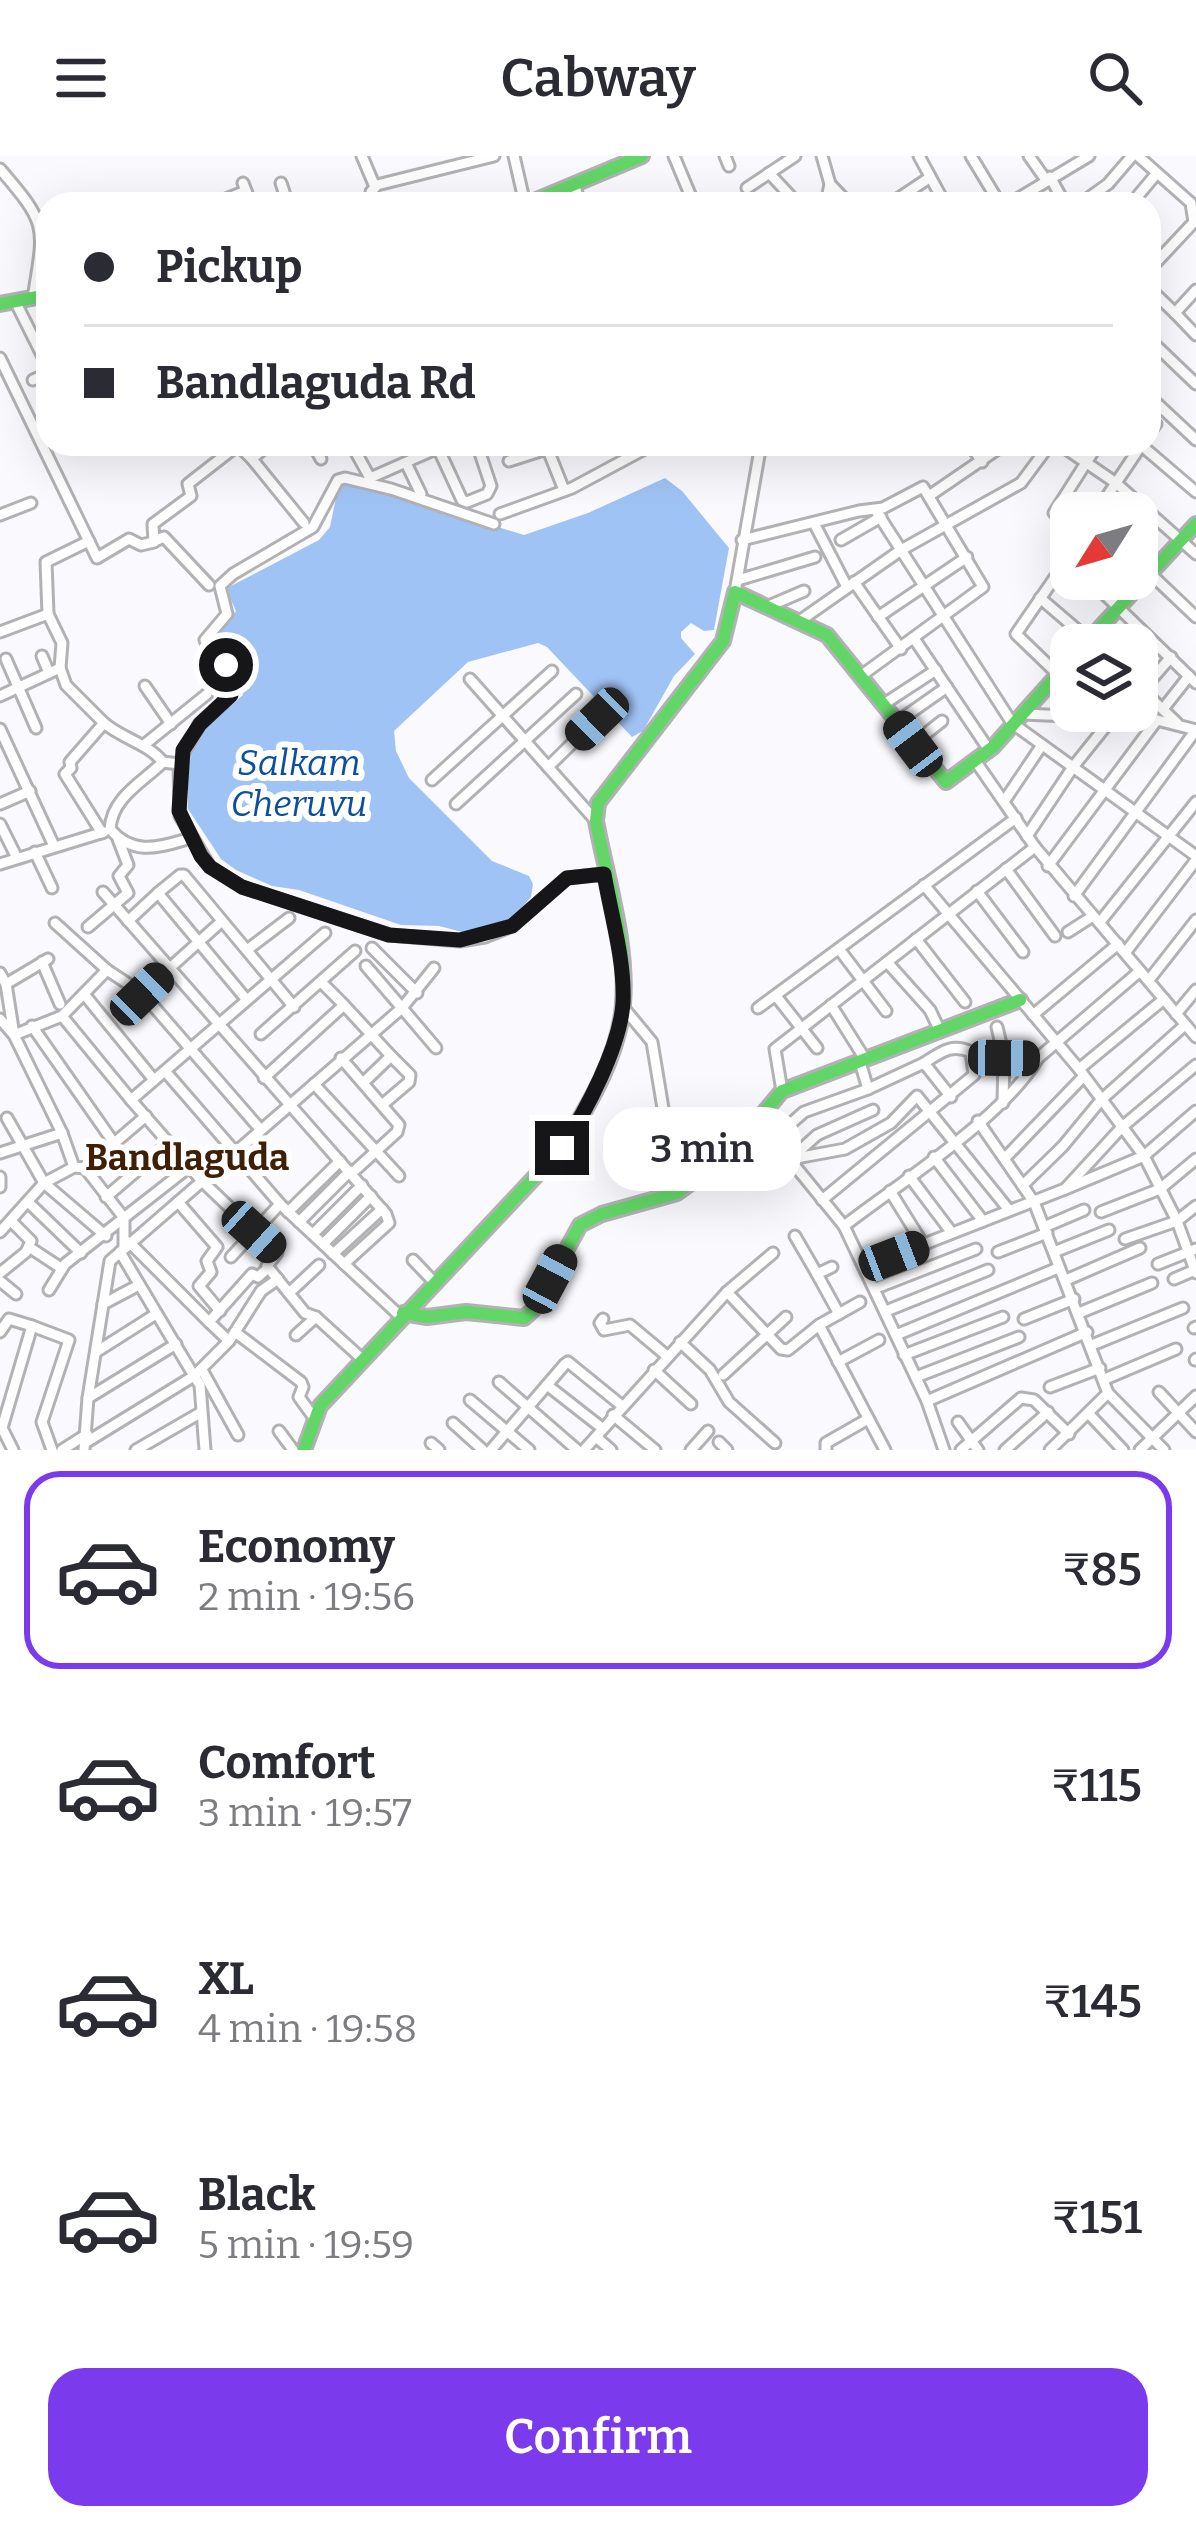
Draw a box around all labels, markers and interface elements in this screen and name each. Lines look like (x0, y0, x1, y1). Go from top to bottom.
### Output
icon: menu (48, 45, 114, 111)
icon: search (1082, 45, 1148, 111)
text: Cabway (500, 46, 696, 110)
text: Pickup (156, 240, 302, 294)
text: Bandlaguda Rd (156, 356, 476, 410)
north arrow (1050, 492, 1158, 600)
map controls (1050, 492, 1158, 732)
button: layers (1050, 624, 1158, 732)
route start (199, 638, 253, 692)
car (559, 681, 635, 757)
car (877, 704, 949, 784)
water label: Salkam Cheruvu (231, 741, 367, 826)
car (104, 956, 180, 1032)
car (968, 1039, 1040, 1077)
callout: 3 min (604, 1106, 802, 1190)
route end (535, 1121, 589, 1175)
text: 3 min (650, 1126, 754, 1172)
district label: Bandlaguda (85, 1136, 289, 1180)
car (215, 1195, 293, 1269)
car (854, 1226, 934, 1286)
car (517, 1239, 583, 1319)
icon: car (54, 1516, 162, 1624)
text: Economy (198, 1520, 395, 1574)
text: ₹85 (1062, 1543, 1142, 1597)
text: 2 min · 19:56 (198, 1574, 415, 1620)
icon: car (54, 1732, 162, 1840)
text: Comfort (198, 1736, 376, 1790)
text: ₹115 (1051, 1759, 1142, 1813)
text: 3 min · 19:57 (198, 1790, 412, 1836)
icon: car (54, 1948, 162, 2056)
text: XL (198, 1952, 254, 2006)
text: ₹145 (1043, 1975, 1142, 2029)
text: 4 min · 19:58 (198, 2006, 417, 2052)
icon: car (54, 2164, 162, 2272)
text: Black (198, 2168, 315, 2222)
text: ₹151 (1052, 2191, 1142, 2245)
text: 5 min · 19:59 (198, 2222, 414, 2268)
button: Confirm (48, 2368, 1148, 2506)

